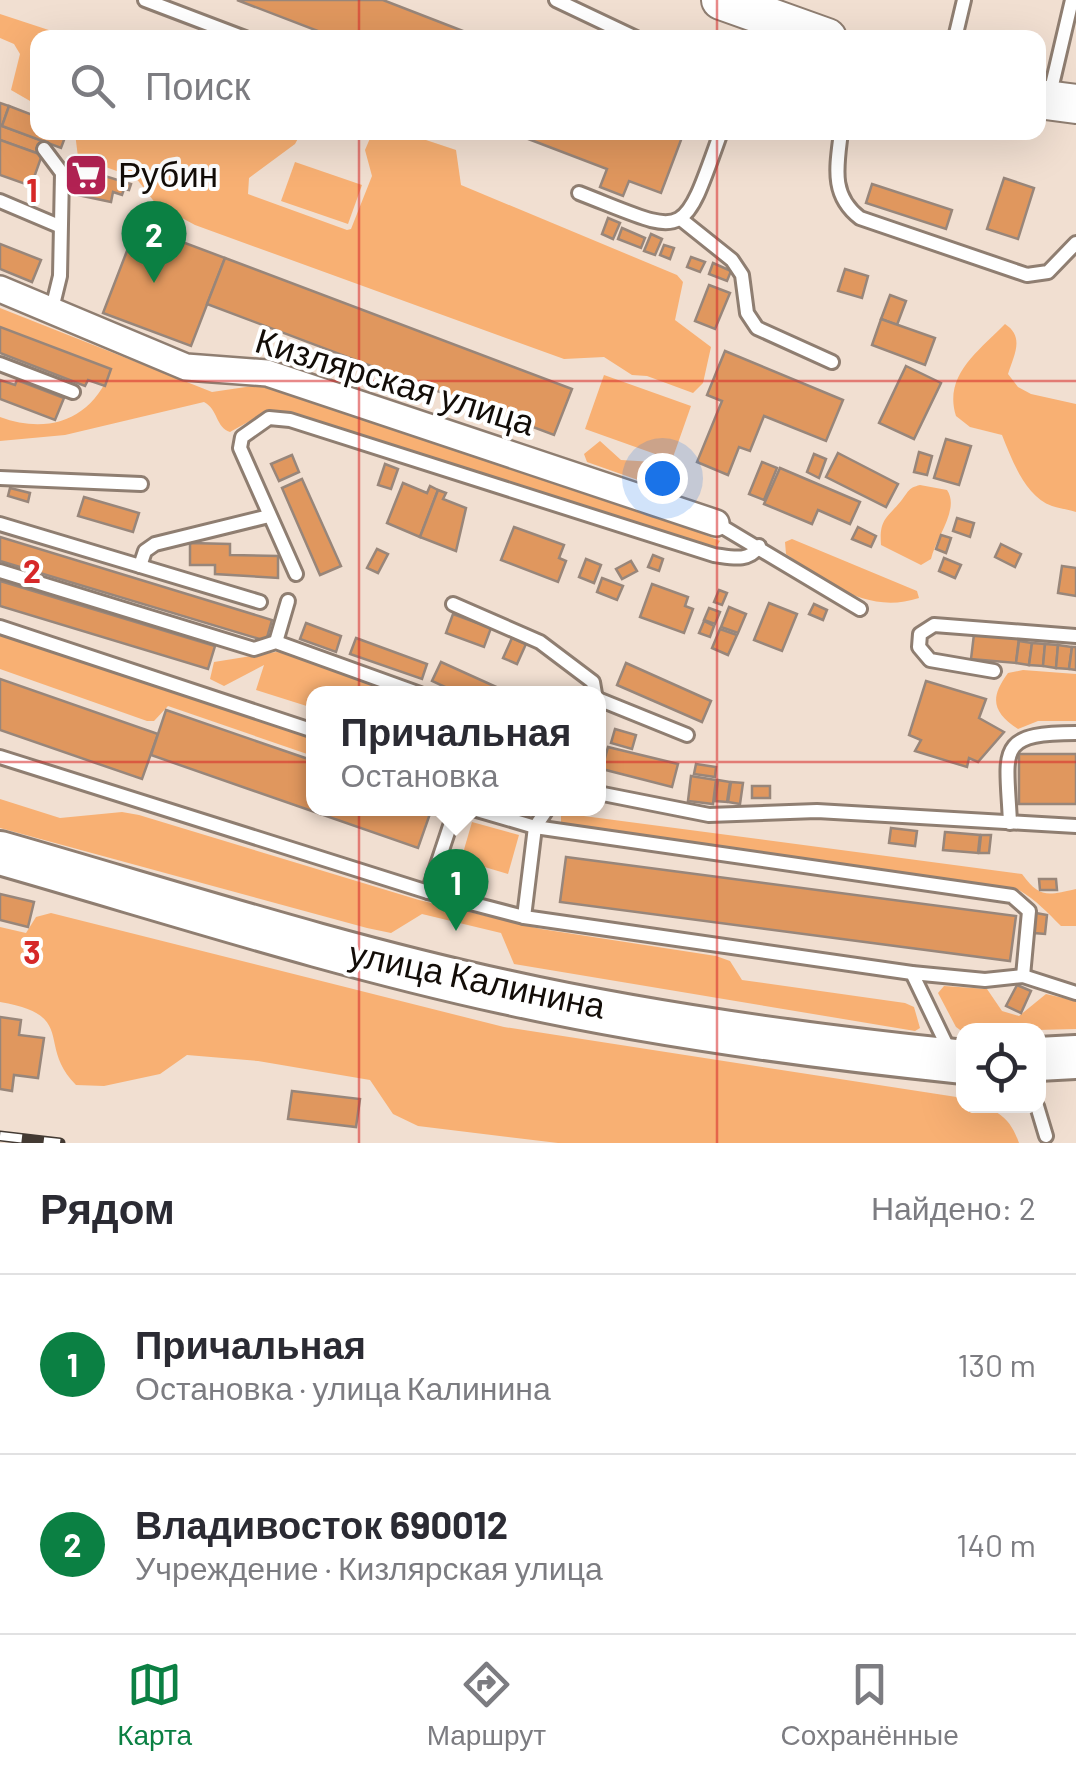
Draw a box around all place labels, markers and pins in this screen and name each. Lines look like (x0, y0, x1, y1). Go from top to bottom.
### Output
supermarket icon: Рубин (63, 152, 109, 198)
place label: Рубин (118, 152, 218, 194)
pin: 2 (122, 200, 186, 283)
pin: 1 (424, 848, 488, 931)

